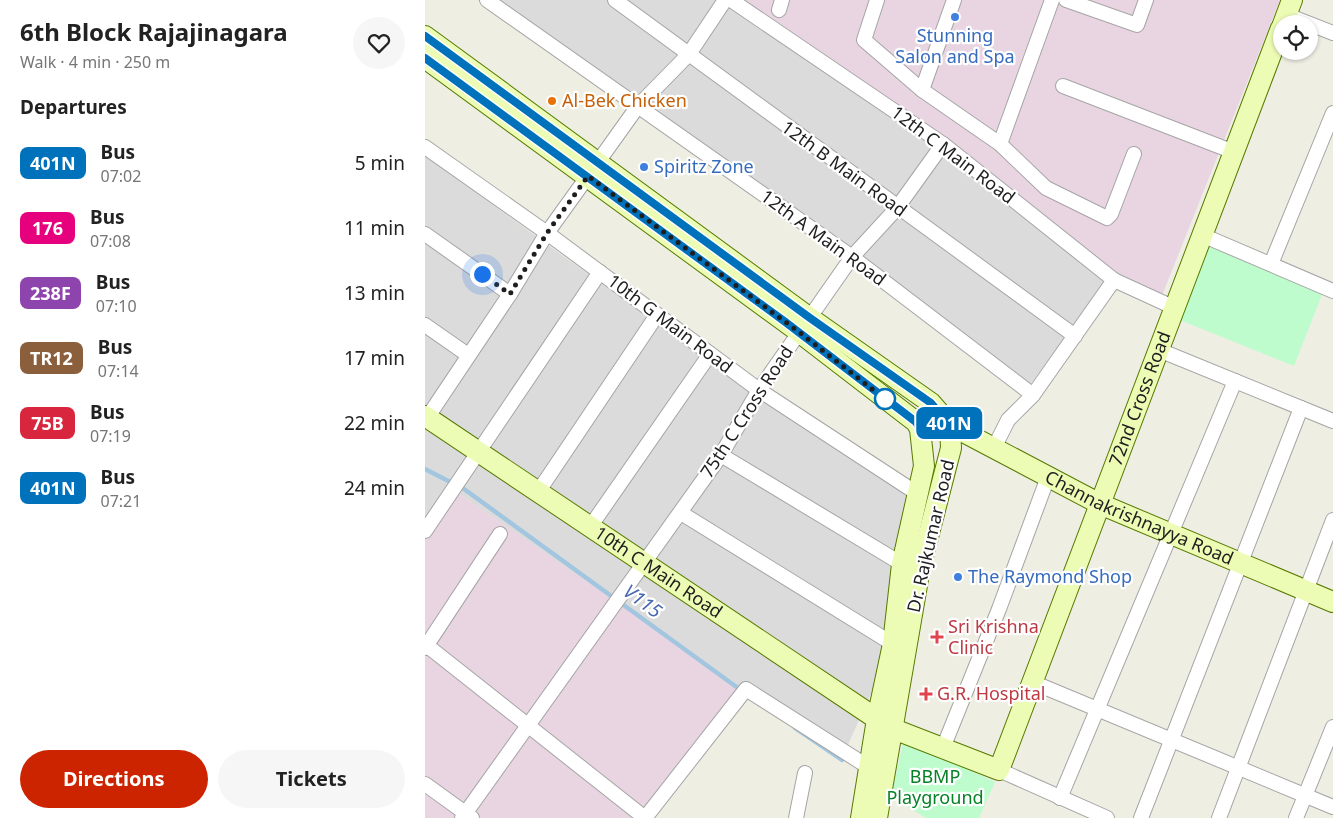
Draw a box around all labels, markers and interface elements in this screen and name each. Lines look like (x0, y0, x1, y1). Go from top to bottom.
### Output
marker: Stunning Salon and Spa (949, 11, 961, 23)
text: 6th Block Rajajinagara (20, 15, 288, 48)
map controls (1273, 15, 1318, 60)
button: locate (1273, 15, 1318, 60)
button: heart (353, 17, 405, 69)
place label: Stunning Salon and Spa (895, 23, 1015, 68)
text: Walk · 4 min · 250 m (20, 51, 170, 73)
place label: Al-Bek Chicken (562, 88, 687, 112)
text: Departures (20, 94, 127, 120)
marker: Al-Bek Chicken (546, 95, 558, 107)
street label: 12th C Main Road (887, 100, 1020, 209)
street label: 12th B Main Road (777, 115, 912, 222)
text: Bus (101, 139, 135, 165)
text: 5 min (355, 150, 405, 176)
text: 401N (30, 151, 76, 175)
place label: Spiritz Zone (654, 154, 754, 178)
marker: Spiritz Zone (638, 161, 650, 173)
text: 07:02 (101, 165, 141, 187)
street label: 12th A Main Road (756, 184, 891, 291)
text: Bus (90, 204, 125, 230)
text: 11 min (344, 215, 405, 241)
text: 176 (32, 216, 63, 240)
text: 07:08 (90, 230, 131, 252)
your location (470, 262, 495, 287)
street label: 10th G Main Road (603, 268, 738, 378)
text: Bus (96, 269, 130, 295)
text: 13 min (344, 280, 405, 306)
text: 238F (30, 281, 71, 305)
text: 07:10 (96, 295, 137, 317)
street label: 72nd Cross Road (1103, 328, 1176, 469)
text: Bus (98, 334, 132, 360)
street label: 75th C Cross Road (694, 341, 798, 482)
text: 17 min (344, 345, 405, 371)
text: TR12 (30, 346, 73, 370)
text: 07:14 (98, 360, 139, 382)
unlabelled marker (874, 388, 896, 410)
text: Bus (90, 399, 125, 425)
line badge: 401N (914, 407, 984, 439)
text: 22 min (344, 410, 405, 436)
text: 75B (31, 411, 64, 435)
text: 401N (926, 411, 972, 435)
text: 07:19 (90, 425, 131, 447)
street label: Dr. Rajkumar Road (901, 457, 959, 615)
text: Bus (101, 464, 135, 490)
street label: Channakrishnayya Road (1041, 464, 1237, 570)
text: 24 min (344, 475, 405, 501)
text: 401N (30, 476, 76, 500)
text: 07:21 (101, 490, 141, 512)
street label: 10th C Main Road (590, 520, 728, 623)
place label: The Raymond Shop (968, 564, 1132, 588)
marker: The Raymond Shop (952, 571, 964, 583)
water label: V115 (618, 578, 668, 624)
place label: Sri Krishna Clinic (948, 614, 1039, 659)
marker: Sri Krishna Clinic (930, 630, 944, 644)
place label: G.R. Hospital (937, 681, 1045, 705)
marker: G.R. Hospital (919, 687, 933, 701)
button: Directions (20, 750, 208, 808)
button: Tickets (218, 750, 405, 808)
park label: BBMP Playground (886, 764, 984, 809)

